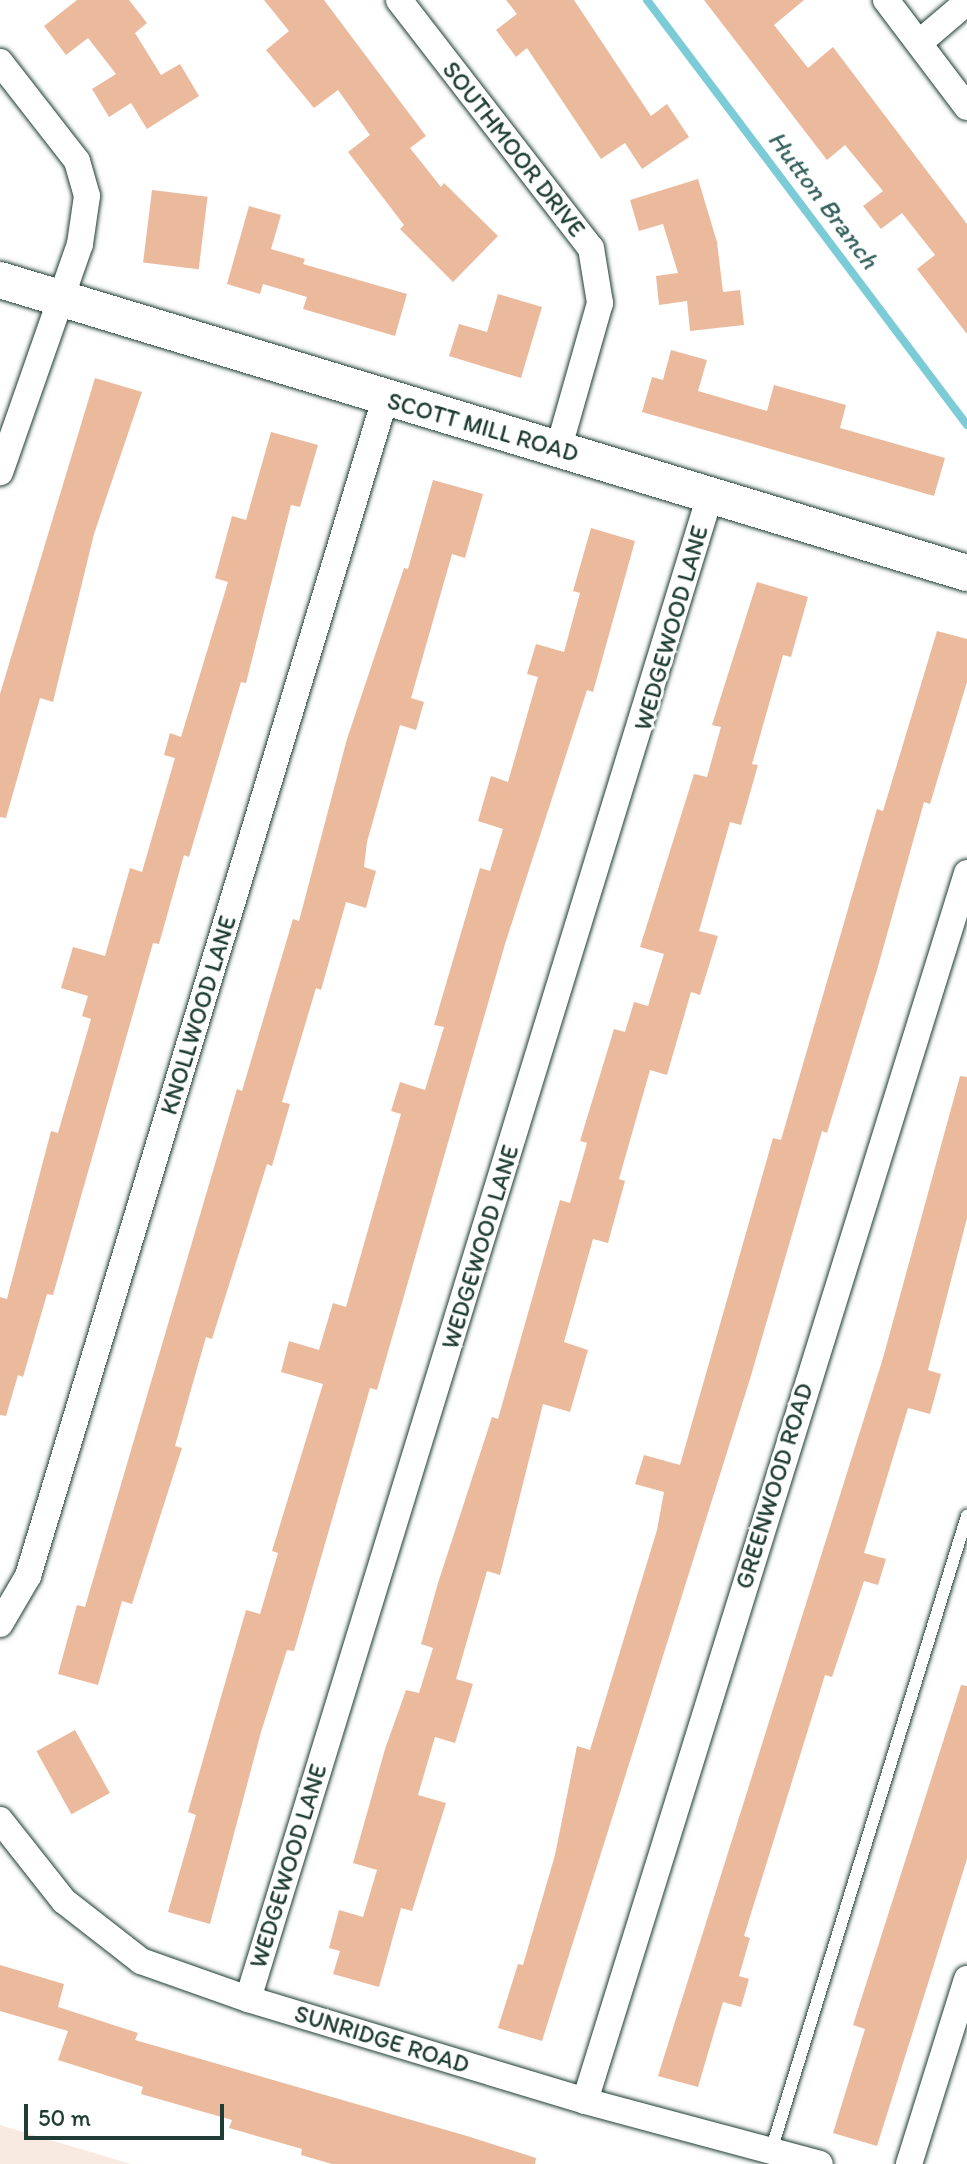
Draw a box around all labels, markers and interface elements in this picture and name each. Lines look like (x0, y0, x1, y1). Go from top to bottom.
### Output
street label: SOUTHMOOR DRIVE (436, 54, 592, 244)
water label: Hutton Branch (761, 125, 885, 275)
street label: SCOTT MILL ROAD (384, 386, 582, 468)
street label: WEDGEWOOD LANE (628, 522, 714, 734)
street label: KNOLLWOOD LANE (154, 912, 242, 1118)
street label: WEDGEWOOD LANE (435, 1141, 525, 1353)
street label: GREENWOOD ROAD (729, 1380, 819, 1592)
street label: WEDGEWOOD LANE (243, 1760, 333, 1972)
street label: SUNRIDGE ROAD (292, 1999, 472, 2079)
scale bar (28, 2088, 228, 2138)
text: 50 m (38, 2103, 91, 2132)

